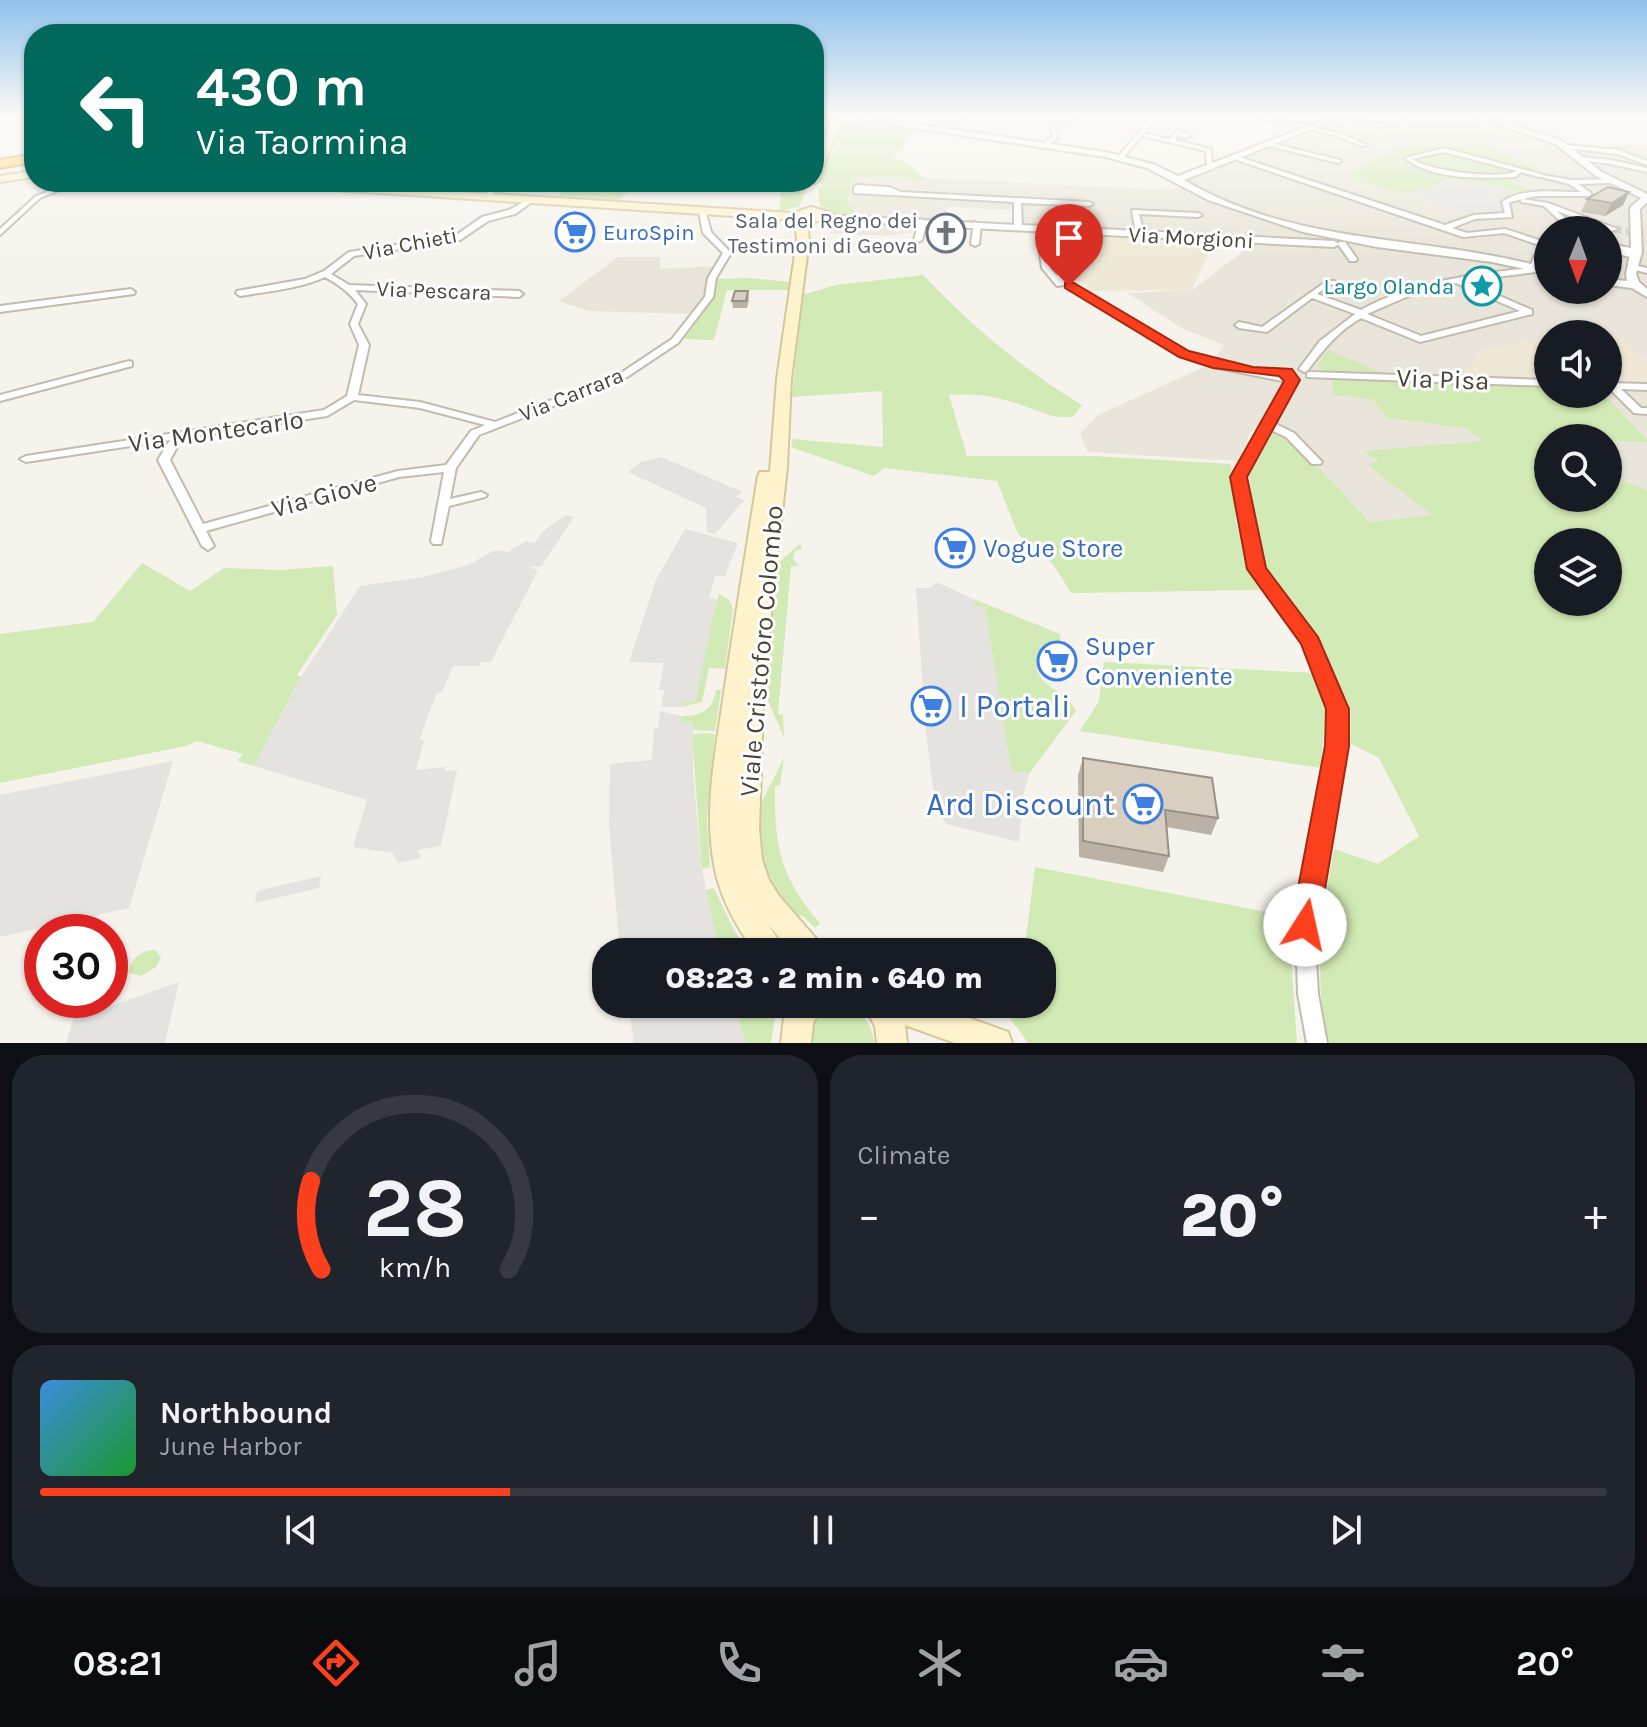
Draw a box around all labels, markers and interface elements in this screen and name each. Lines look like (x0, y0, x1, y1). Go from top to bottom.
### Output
text: 430 m (196, 54, 367, 119)
icon: left (64, 56, 168, 160)
text: Via Taormina (196, 121, 409, 163)
pin (1035, 204, 1103, 286)
place label: Sala del Regno dei Testimoni di Geova (728, 208, 918, 259)
supermarket icon: EuroSpin (554, 211, 596, 253)
church icon: Sala del Regno dei Testimoni di Geova (925, 212, 967, 254)
icon: arrive (1047, 216, 1091, 260)
north arrow (1534, 216, 1622, 304)
map controls (1534, 216, 1622, 616)
place label: EuroSpin (603, 220, 695, 246)
street label: Via Chieti (361, 222, 460, 266)
street label: Via Morgioni (1128, 222, 1254, 254)
place icon: Largo Olanda (1461, 265, 1503, 307)
place label: Largo Olanda (1323, 274, 1454, 300)
street label: Via Pescara (376, 276, 492, 306)
button: sound (1534, 320, 1622, 408)
street label: Via Carrara (516, 362, 627, 428)
street label: Via Pisa (1396, 362, 1490, 397)
street label: Via Montecarlo (127, 404, 306, 459)
button: search (1534, 424, 1622, 512)
street label: Via Giove (268, 467, 380, 524)
street label: Viale Cristoforo Colombo (733, 504, 790, 798)
supermarket icon: Vogue Store (934, 527, 976, 569)
button: layers (1534, 528, 1622, 616)
place label: Vogue Store (983, 533, 1123, 564)
place label: Super Conveniente (1085, 631, 1233, 692)
supermarket icon: Super Conveniente (1036, 640, 1078, 682)
supermarket icon: I Portali (910, 685, 952, 727)
place label: I Portali (959, 688, 1070, 725)
supermarket icon: Ard Discount (1122, 783, 1164, 825)
place label: Ard Discount (926, 786, 1115, 823)
position arrow (1263, 883, 1347, 967)
speed limit sign: 30 (24, 914, 128, 1018)
text: 08:23 · 2 min · 640 m (665, 960, 983, 996)
text: Climate (858, 1140, 950, 1171)
text: 28 (363, 1160, 467, 1257)
text: 20° (1180, 1181, 1285, 1251)
text: − (858, 1190, 881, 1241)
text: + (1584, 1190, 1607, 1241)
text: km/h (379, 1251, 451, 1284)
text: Northbound (160, 1395, 332, 1431)
text: June Harbor (160, 1431, 302, 1462)
icon: previous (279, 1508, 323, 1552)
icon: pause (801, 1508, 845, 1552)
icon: next (1324, 1508, 1368, 1552)
icon: directions (308, 1635, 364, 1691)
icon: music (510, 1635, 566, 1691)
icon: phone (711, 1635, 767, 1691)
icon: climate (912, 1635, 968, 1691)
icon: car (1113, 1635, 1169, 1691)
icon: filters (1315, 1635, 1371, 1691)
text: 08:21 (73, 1642, 163, 1684)
text: 20° (1516, 1642, 1574, 1684)

